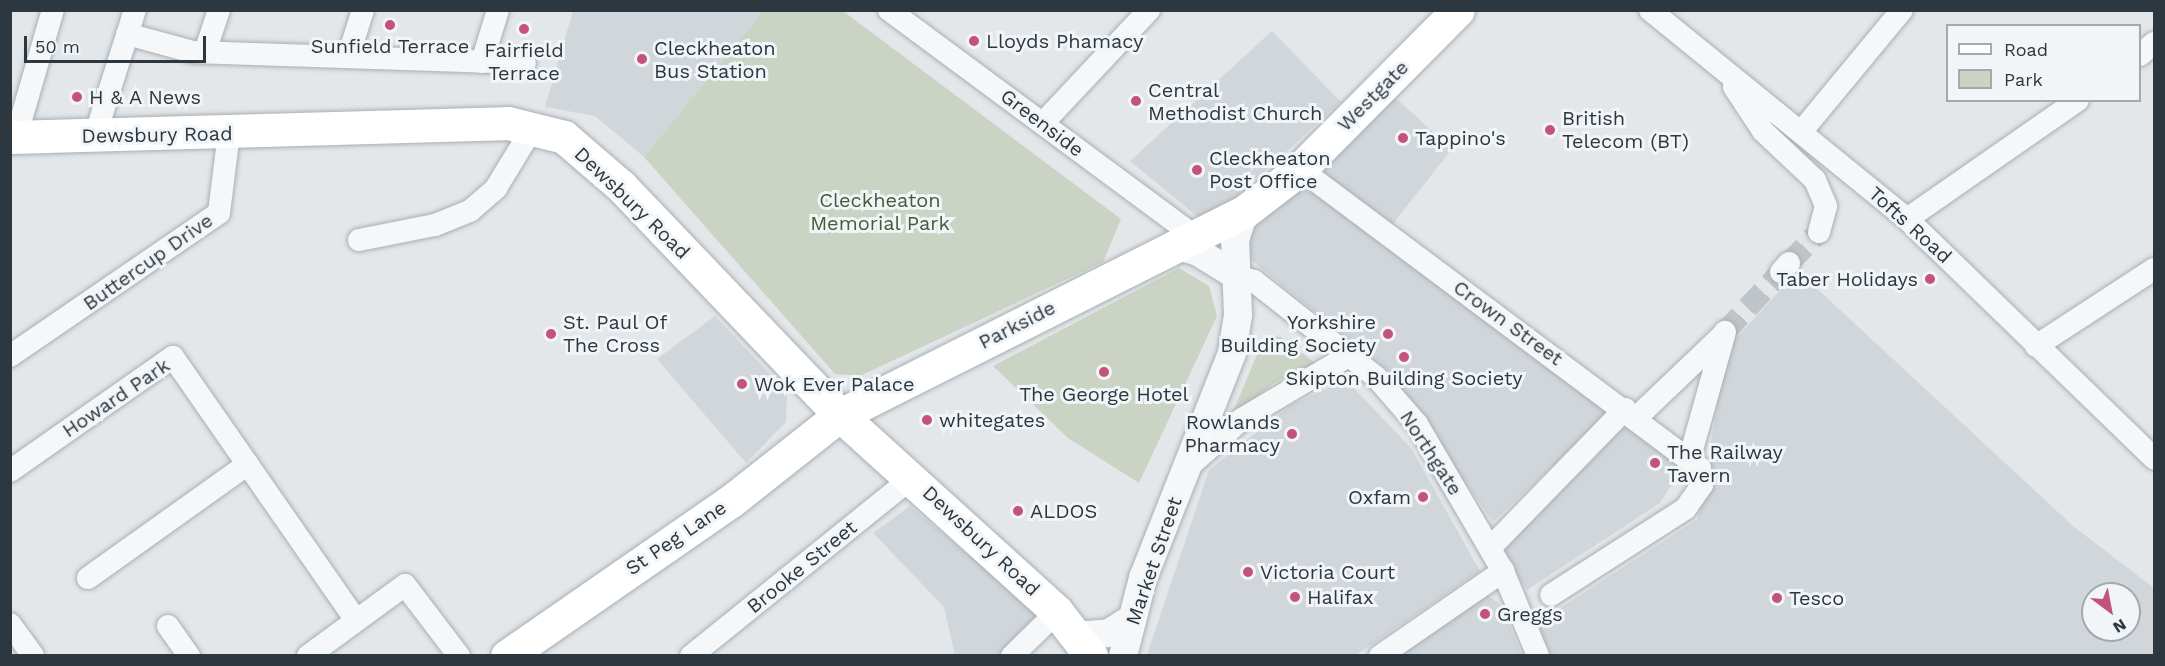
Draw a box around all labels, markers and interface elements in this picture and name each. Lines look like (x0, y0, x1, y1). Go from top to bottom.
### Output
marker: Sunfield Terrace (383, 18, 397, 32)
marker: Fairfield Terrace (517, 22, 531, 36)
scale bar (27, 24, 208, 62)
legend (1946, 24, 2141, 102)
place label: Lloyds Phamacy (986, 29, 1143, 53)
place label: Sunfield Terrace (310, 34, 470, 58)
marker: Lloyds Phamacy (967, 34, 981, 48)
text: 50 m (35, 36, 80, 57)
place label: Cleckheaton Bus Station (654, 36, 776, 83)
place label: Fairfield Terrace (484, 38, 564, 85)
text: Road (2004, 39, 2048, 60)
marker: Cleckheaton Bus Station (635, 52, 649, 66)
street label: Westgate (1333, 56, 1413, 136)
text: Park (2004, 69, 2043, 90)
place label: Central Methodist Church (1148, 78, 1322, 125)
street label: Greenside (996, 84, 1088, 162)
place label: H & A News (89, 85, 203, 109)
marker: H & A News (70, 90, 84, 104)
marker: Central Methodist Church (1129, 94, 1143, 108)
place label: British Telecom (BT) (1562, 106, 1689, 153)
street label: Dewsbury Road (81, 122, 233, 148)
marker: British Telecom (BT) (1543, 123, 1557, 137)
place label: Tappino's (1415, 126, 1506, 150)
marker: Tappino's (1396, 131, 1410, 145)
street label: Dewsbury Road (569, 142, 695, 264)
place label: Cleckheaton Post Office (1209, 146, 1331, 193)
marker: Cleckheaton Post Office (1190, 163, 1204, 177)
street label: Tofts Road (1864, 182, 1956, 268)
park label: Cleckheaton Memorial Park (810, 189, 950, 236)
street label: Buttercup Drive (78, 208, 218, 316)
place label: Taber Holidays (1776, 267, 1918, 291)
marker: Taber Holidays (1923, 272, 1937, 286)
street label: Crown Street (1449, 275, 1567, 371)
street label: Parkside (975, 296, 1059, 354)
place label: St. Paul Of The Cross (563, 310, 668, 357)
place label: Yorkshire Building Society (1220, 310, 1376, 357)
marker: St. Paul Of The Cross (544, 327, 558, 341)
marker: Yorkshire Building Society (1381, 327, 1395, 341)
marker: Skipton Building Society (1397, 350, 1411, 364)
street label: Howard Park (58, 353, 174, 443)
marker: The George Hotel (1097, 365, 1111, 379)
place label: Skipton Building Society (1285, 366, 1523, 390)
place label: Wok Ever Palace (754, 372, 915, 396)
marker: Wok Ever Palace (735, 377, 749, 391)
place label: The George Hotel (1019, 382, 1189, 406)
street label: Northgate (1395, 406, 1467, 500)
place label: whitegates (939, 408, 1045, 432)
place label: Rowlands Pharmacy (1184, 410, 1280, 457)
marker: whitegates (920, 413, 934, 427)
marker: Rowlands Pharmacy (1285, 427, 1299, 441)
place label: The Railway Tavern (1667, 440, 1783, 487)
marker: The Railway Tavern (1648, 456, 1662, 470)
street label: Dewsbury Road (917, 480, 1045, 602)
place label: Oxfam (1348, 485, 1411, 509)
marker: Oxfam (1416, 490, 1430, 504)
street label: Market Street (1121, 494, 1187, 628)
street label: St Peg Lane (621, 496, 731, 580)
place label: ALDOS (1030, 499, 1097, 523)
marker: ALDOS (1011, 504, 1025, 518)
street label: Brooke Street (742, 515, 862, 619)
place label: Victoria Court (1260, 560, 1395, 584)
marker: Victoria Court (1241, 565, 1255, 579)
north arrow (2081, 582, 2141, 642)
place label: Halifax (1307, 585, 1374, 609)
place label: Tesco (1789, 586, 1844, 610)
marker: Halifax (1288, 590, 1302, 604)
marker: Tesco (1770, 591, 1784, 605)
place label: Greggs (1497, 602, 1563, 626)
marker: Greggs (1478, 607, 1492, 621)
text: N (2110, 615, 2130, 637)

